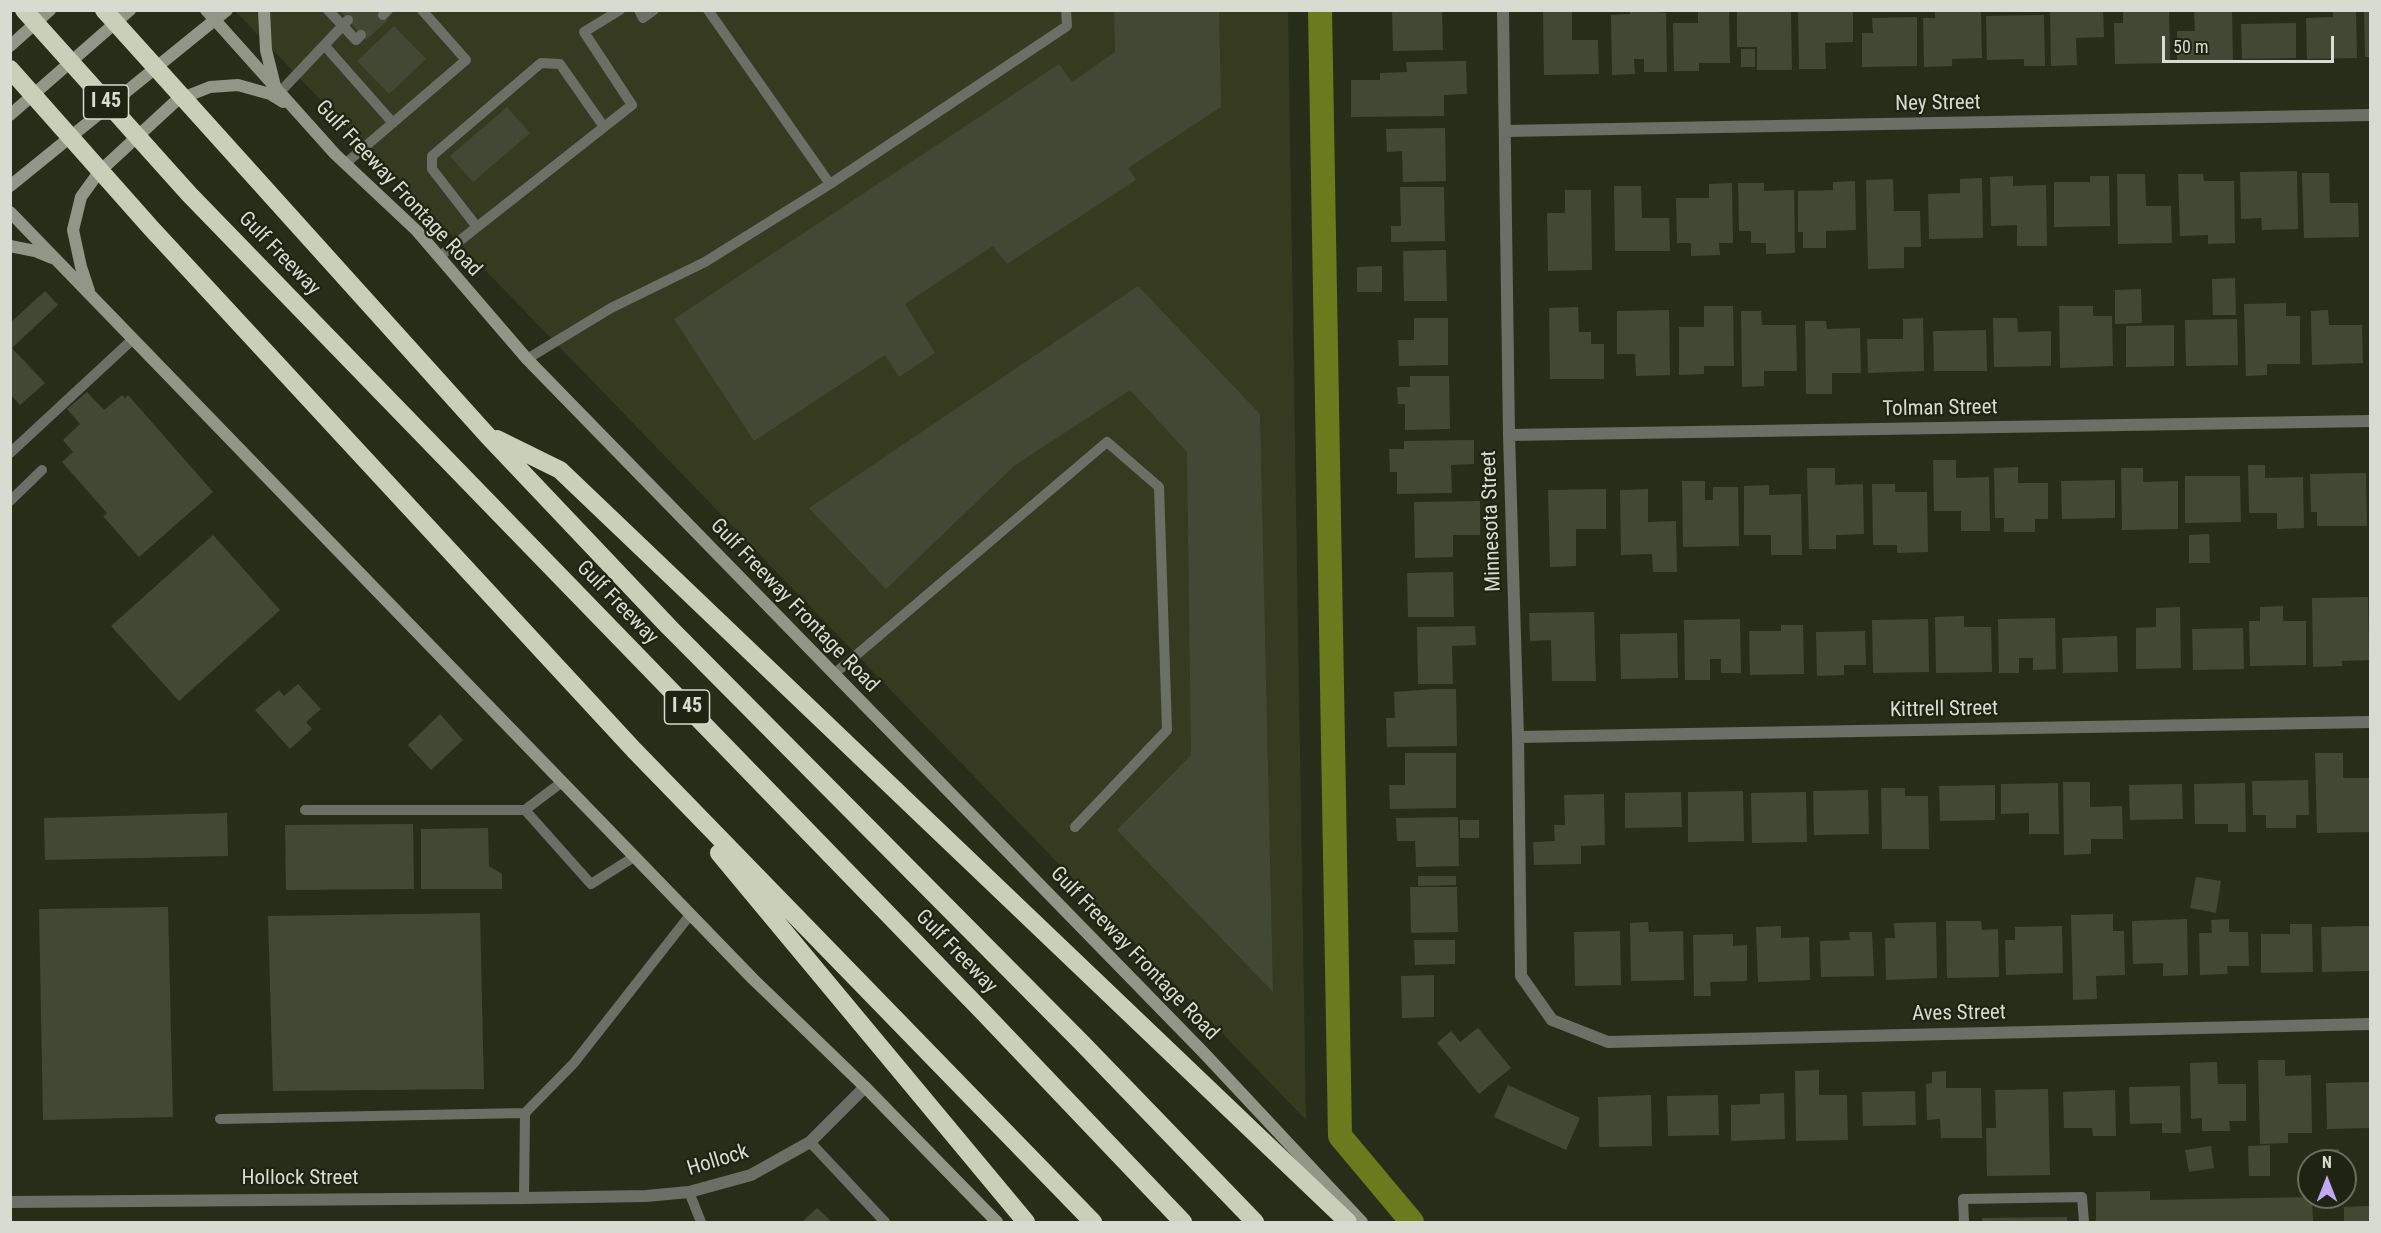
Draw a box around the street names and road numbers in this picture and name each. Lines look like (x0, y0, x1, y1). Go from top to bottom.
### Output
road number: I 45 (84, 85, 128, 119)
street label: Ney Street (1895, 91, 1981, 117)
street label: Gulf Freeway Frontage Road (310, 96, 486, 282)
street label: Gulf Freeway (233, 207, 325, 301)
street label: Tolman Street (1882, 395, 1998, 423)
street label: Minnesota Street (1477, 450, 1507, 592)
street label: Gulf Freeway Frontage Road (704, 514, 884, 698)
street label: Gulf Freeway (571, 556, 663, 650)
road number: I 45 (664, 690, 710, 724)
street label: Kittrell Street (1890, 696, 1998, 724)
street label: Gulf Freeway Frontage Road (1044, 862, 1224, 1046)
street label: Gulf Freeway (910, 905, 1002, 999)
street label: Aves Street (1912, 1001, 2006, 1027)
street label: Hollock (684, 1140, 752, 1182)
street label: Hollock Street (242, 1166, 358, 1192)

